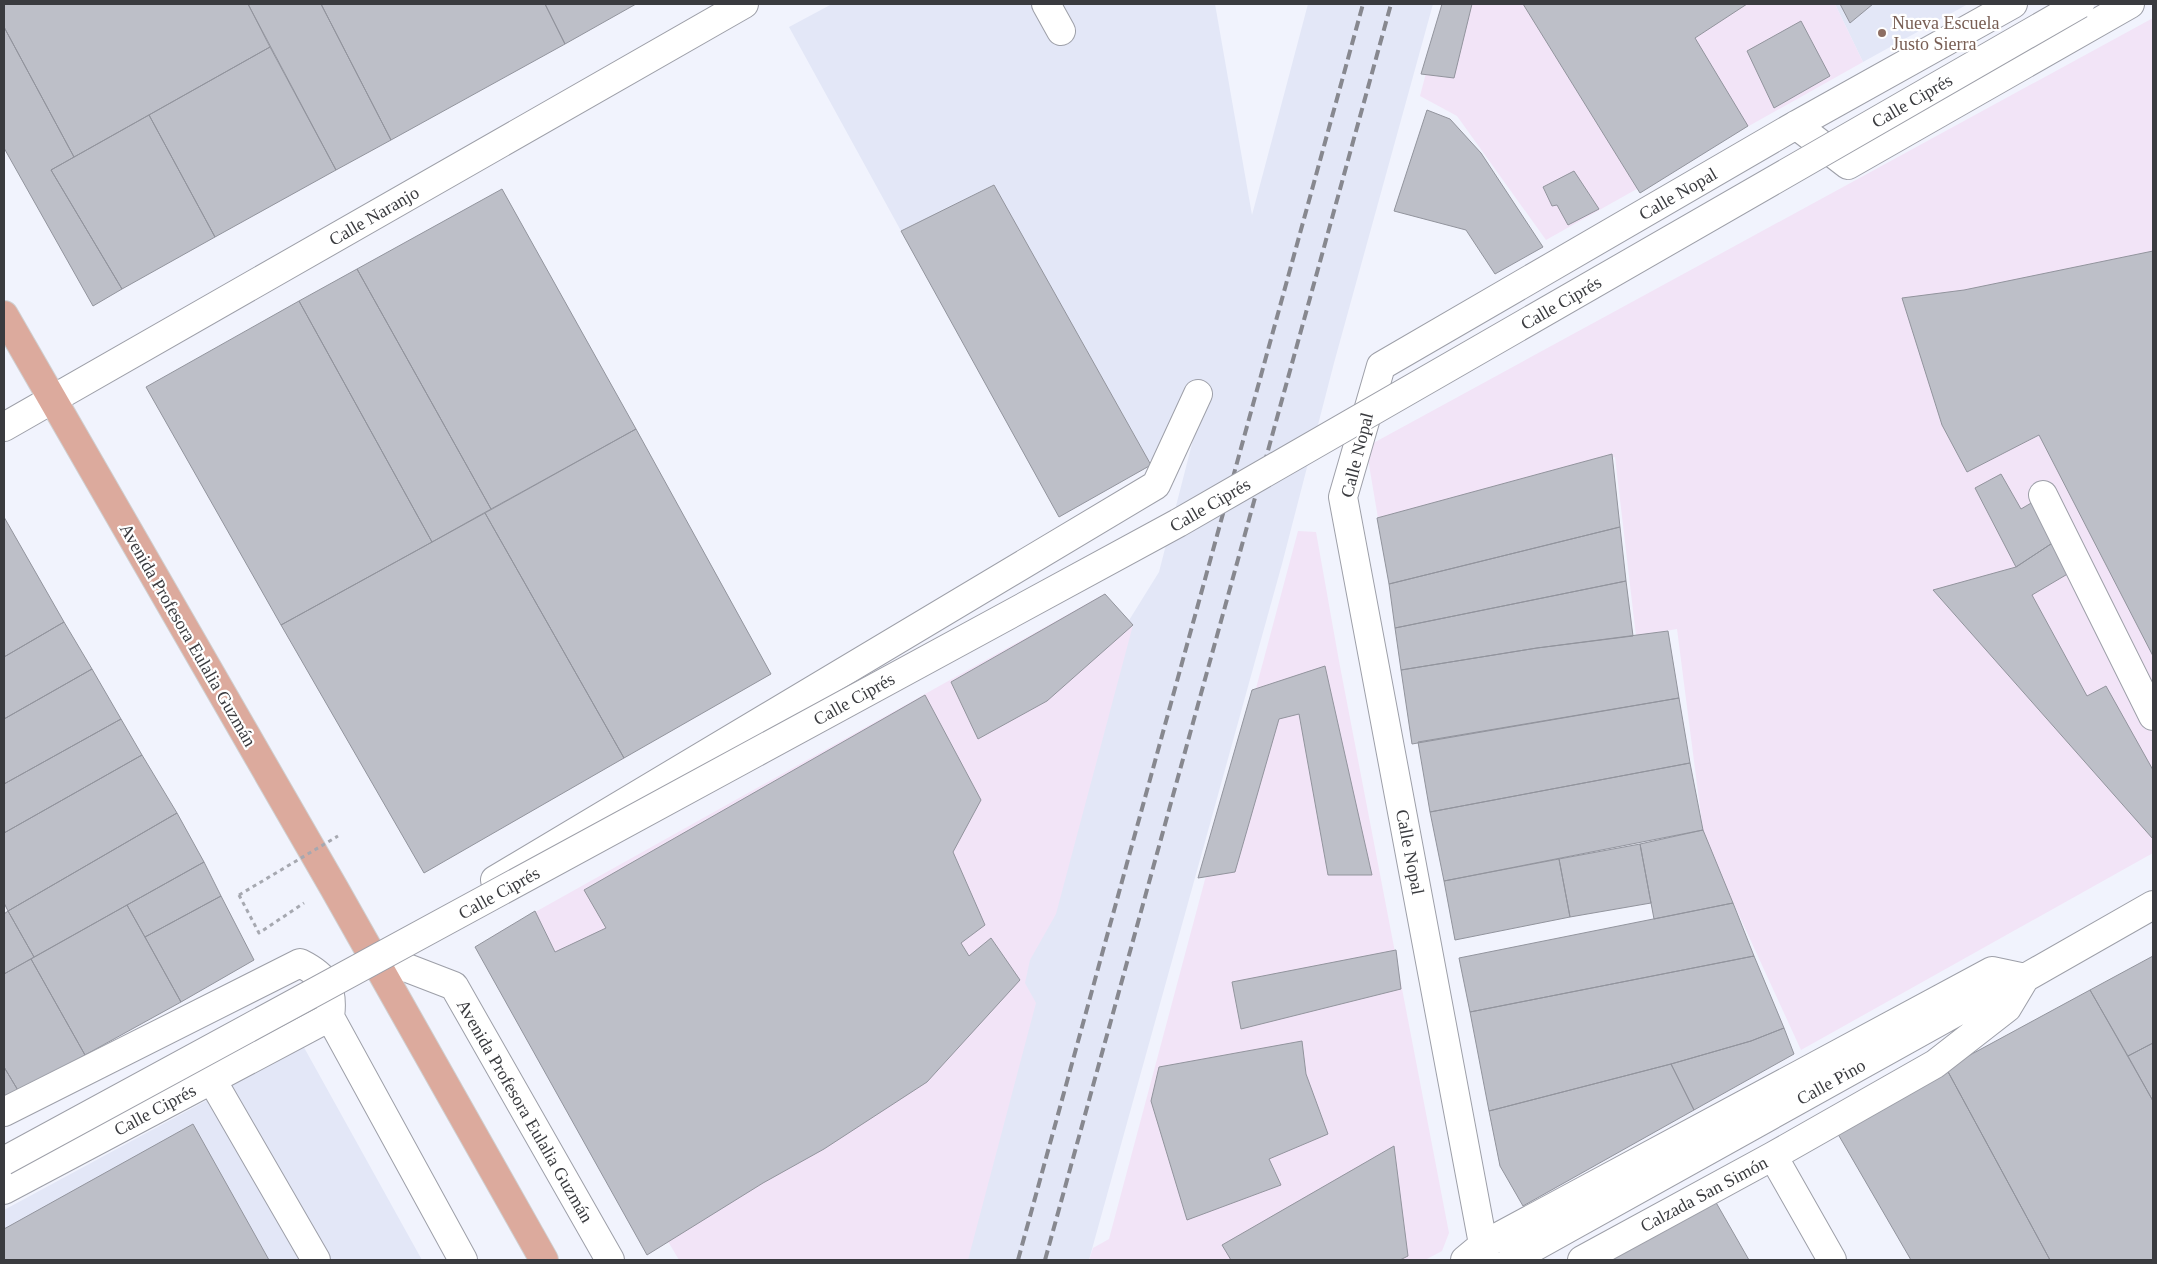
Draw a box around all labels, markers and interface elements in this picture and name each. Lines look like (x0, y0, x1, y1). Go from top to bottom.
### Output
place label: Nueva Escuela Justo Sierra (1892, 13, 1999, 54)
marker: Nueva Escuela Justo Sierra (1876, 27, 1888, 39)
street label: Calle Ciprés (1868, 70, 1956, 132)
street label: Calle Nopal (1636, 164, 1720, 224)
street label: Calle Naranjo (325, 182, 423, 250)
street label: Calle Ciprés (1517, 272, 1605, 334)
street label: Calle Nopal (1337, 411, 1377, 499)
street label: Calle Ciprés (1166, 474, 1254, 536)
street label: Avenida Profesora Eulalia Guzmán (116, 520, 260, 750)
street label: Calle Ciprés (810, 669, 898, 729)
street label: Calle Nopal (1392, 808, 1428, 896)
street label: Calle Ciprés (455, 863, 543, 923)
street label: Avenida Profesora Eulalia Guzmán (453, 996, 597, 1226)
street label: Calle Pino (1793, 1055, 1869, 1109)
street label: Calle Ciprés (111, 1080, 199, 1140)
street label: Calzada San Simón (1637, 1152, 1771, 1236)

